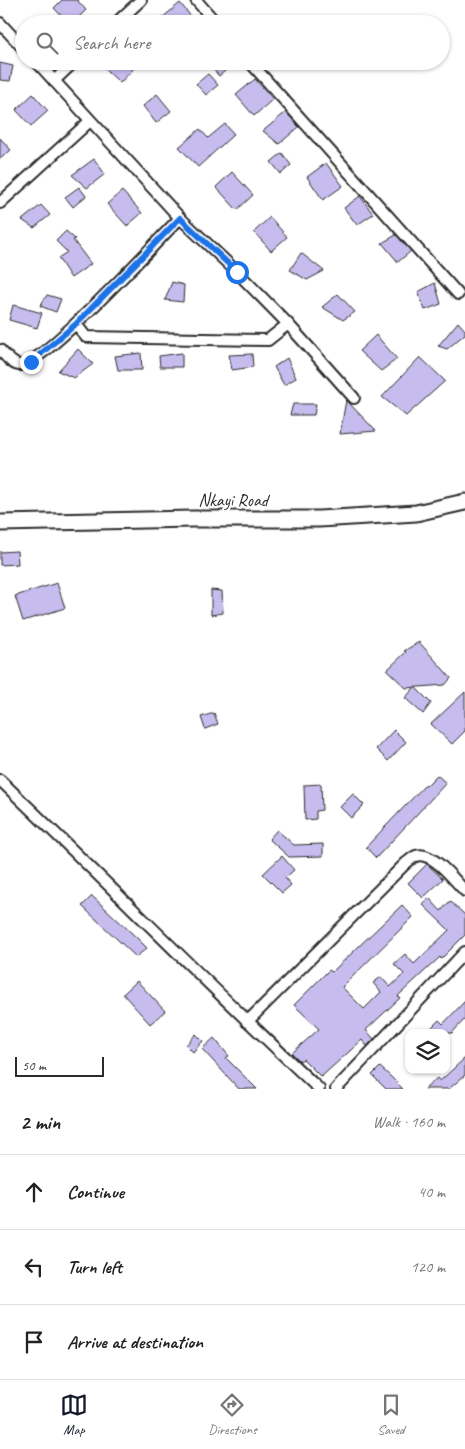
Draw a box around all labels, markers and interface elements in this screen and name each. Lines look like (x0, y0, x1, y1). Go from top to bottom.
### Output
search box (15, 15, 450, 70)
icon: search (33, 29, 61, 57)
text: Search here (73, 31, 150, 55)
route start (226, 261, 249, 284)
route end (20, 351, 43, 374)
street label: Nkayi Road (198, 489, 271, 511)
map controls (405, 1029, 450, 1074)
button: layers (405, 1029, 450, 1074)
scale bar (15, 1054, 104, 1077)
text: 50 m (22, 1057, 46, 1074)
text: 2 min (20, 1109, 60, 1135)
text: Walk · 160 m (373, 1112, 445, 1132)
icon: ahead (20, 1178, 48, 1206)
text: Continue (67, 1180, 124, 1204)
text: 40 m (418, 1182, 445, 1202)
icon: left (20, 1253, 48, 1281)
text: Turn left (67, 1255, 122, 1279)
text: 120 m (411, 1257, 445, 1277)
icon: arrive (20, 1328, 48, 1356)
text: Arrive at destination (67, 1330, 203, 1354)
tab: Map (60, 1391, 88, 1438)
tab: Directions (208, 1391, 257, 1438)
tab: Saved (377, 1391, 405, 1438)

